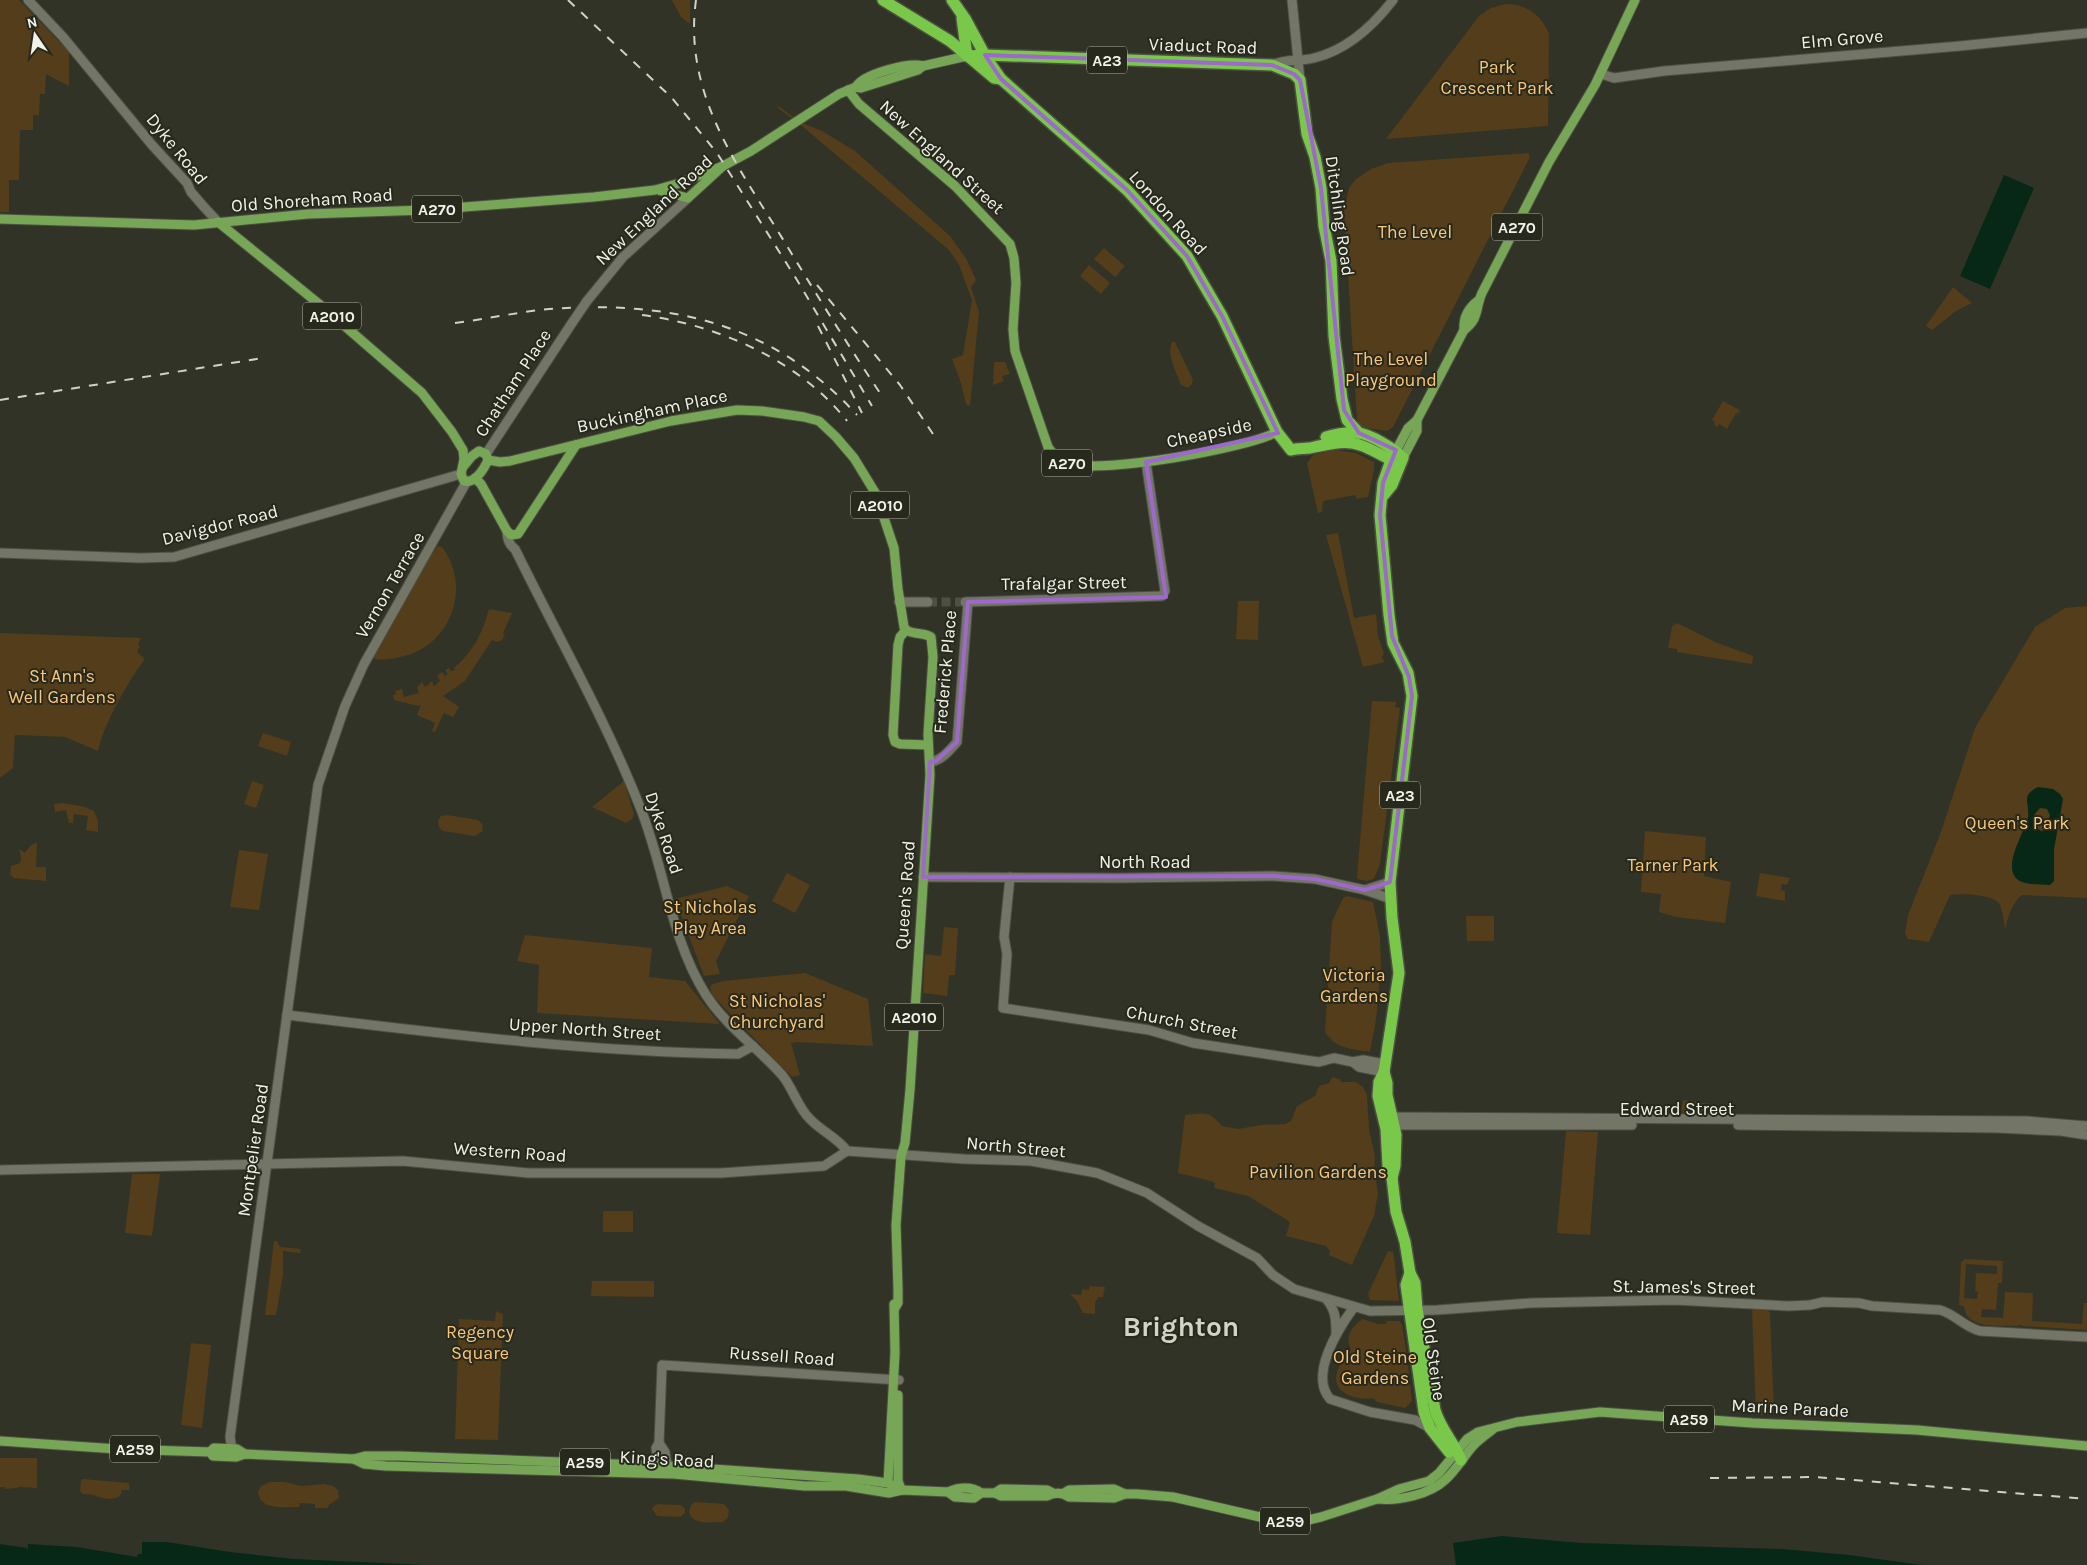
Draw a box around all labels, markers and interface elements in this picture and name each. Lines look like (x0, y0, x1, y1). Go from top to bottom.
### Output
north arrow (10, 10, 60, 60)
text: N (25, 13, 39, 32)
street label: Elm Grove (1800, 24, 1884, 54)
street label: Viaduct Road (1148, 33, 1258, 59)
road number: A23 (1087, 46, 1127, 74)
park label: Park Crescent Park (1440, 56, 1554, 99)
street label: New England Street (875, 95, 1009, 219)
street label: Dyke Road (142, 109, 212, 189)
street label: New England Road (591, 150, 717, 270)
street label: Ditchling Road (1321, 154, 1359, 278)
street label: London Road (1124, 166, 1212, 260)
street label: Old Shoreham Road (230, 183, 394, 217)
road number: A270 (412, 195, 462, 222)
road number: A270 (1492, 213, 1542, 240)
park label: The Level (1378, 221, 1452, 243)
road number: A2010 (303, 302, 361, 330)
street label: Chatham Place (470, 325, 556, 441)
park label: The Level Playground (1345, 348, 1437, 391)
street label: Buckingham Place (575, 384, 729, 438)
street label: Cheapside (1164, 413, 1254, 453)
road number: A270 (1042, 449, 1092, 476)
road number: A2010 (851, 492, 909, 518)
street label: Davigdor Road (160, 500, 280, 550)
street label: Vernon Terrace (351, 528, 429, 642)
street label: Trafalgar Street (1001, 571, 1127, 595)
street label: Frederick Place (929, 609, 961, 735)
park label: St Ann's Well Gardens (8, 665, 116, 708)
road number: A23 (1380, 782, 1420, 808)
street label: Dyke Road (640, 789, 688, 877)
park label: Queen's Park (1965, 812, 2069, 834)
street label: Queen's Road (890, 840, 920, 950)
street label: North Road (1099, 851, 1191, 873)
park label: Tarner Park (1627, 854, 1719, 876)
park label: St Nicholas Play Area (663, 896, 757, 939)
park label: Victoria Gardens (1320, 964, 1388, 1007)
park label: St Nicholas' Churchyard (729, 990, 825, 1033)
street label: Church Street (1124, 1000, 1240, 1044)
road number: A2010 (885, 1004, 943, 1030)
street label: Upper North Street (508, 1013, 662, 1045)
street label: Montpelier Road (233, 1082, 273, 1218)
street label: Edward Street (1620, 1098, 1735, 1120)
street label: North Street (965, 1132, 1067, 1162)
street label: Western Road (453, 1137, 567, 1167)
park label: Pavilion Gardens (1249, 1161, 1387, 1183)
street label: St. James's Street (1612, 1275, 1756, 1299)
district label: Brighton (1123, 1310, 1239, 1343)
street label: Old Steine (1417, 1316, 1451, 1402)
park label: Regency Square (446, 1321, 515, 1364)
street label: Russell Road (728, 1341, 836, 1371)
park label: Old Steine Gardens (1333, 1346, 1417, 1389)
street label: Marine Parade (1731, 1394, 1849, 1422)
road number: A259 (1664, 1406, 1714, 1432)
road number: A259 (110, 1436, 160, 1462)
street label: King's Road (619, 1446, 715, 1472)
road number: A259 (560, 1448, 610, 1475)
road number: A259 (1260, 1508, 1310, 1534)

